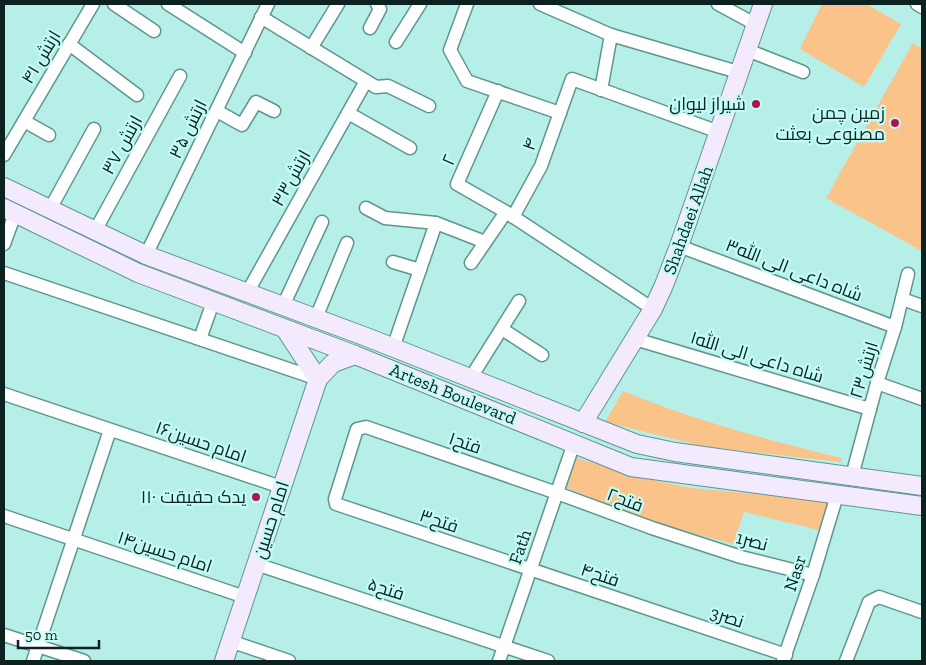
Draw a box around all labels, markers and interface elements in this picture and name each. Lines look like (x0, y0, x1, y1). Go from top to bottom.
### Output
street label: ارتش ۴۱ (17, 26, 65, 88)
place label: شیراز لیوان (669, 93, 746, 115)
street label: ارتش ۳۵ (164, 96, 212, 162)
marker: شیراز لیوان (750, 98, 762, 110)
place label: زمین چمن مصنوعی بعثت (775, 102, 885, 145)
street label: ارتش ۳۷ (97, 112, 147, 178)
marker: زمین چمن مصنوعی بعثت (889, 117, 901, 129)
street label: ۴ (518, 135, 542, 153)
street label: ارتش۳۳ (267, 146, 315, 210)
street label: ۲ (437, 151, 461, 169)
street label: Shahdaei Allah (658, 163, 718, 277)
street label: شاه داعی الی الله۳ (722, 233, 866, 306)
street label: شاه داعی الی الله۱ (688, 325, 827, 388)
street label: ارتش۲۳ (845, 339, 883, 401)
street label: Artesh Boulevard (386, 359, 520, 429)
street label: امام حسین۱۶ (152, 416, 249, 469)
street label: ۱فتح (445, 427, 484, 460)
street label: امام حسین (248, 478, 295, 562)
street label: ۲فتح (603, 483, 646, 518)
place label: یدک حقیقت ۱۱۰ (141, 486, 246, 508)
marker: یدک حقیقت ۱۱۰ (250, 491, 262, 503)
street label: ۳فتح (416, 504, 461, 539)
street label: امام حسین۱۴ (115, 526, 215, 579)
street label: 1نصر (734, 526, 770, 556)
street label: Fath (504, 527, 536, 567)
street label: Nasr (779, 552, 811, 594)
street label: فتح۴ (578, 558, 622, 593)
street label: ۵فتح (365, 573, 407, 606)
street label: 3نصر (708, 601, 746, 633)
scale bar (18, 618, 99, 650)
text: 50 m (25, 626, 58, 644)

